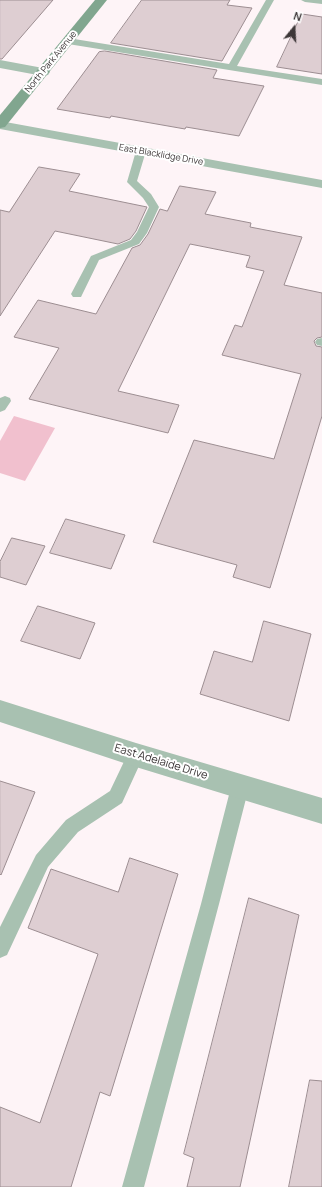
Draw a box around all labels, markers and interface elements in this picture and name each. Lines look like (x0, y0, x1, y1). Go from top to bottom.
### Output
north arrow (274, 8, 314, 48)
text: N (292, 8, 304, 24)
street label: North Park Avenue (23, 29, 79, 95)
street label: East Blacklidge Drive (118, 142, 204, 168)
street label: East Adelaide Drive (113, 742, 209, 782)

